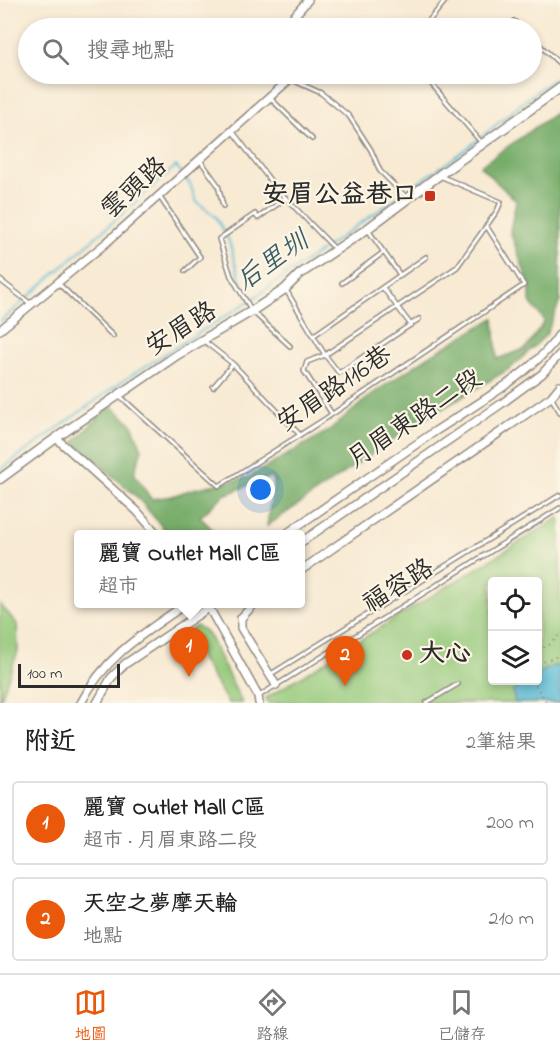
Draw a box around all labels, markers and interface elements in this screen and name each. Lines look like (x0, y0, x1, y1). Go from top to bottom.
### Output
search box (18, 18, 542, 84)
icon: search (39, 35, 72, 68)
text: 搜尋地點 (87, 36, 175, 68)
street label: 雲頭路 (93, 149, 177, 229)
place label: 安眉公益巷口 (262, 177, 418, 215)
marker: 安眉公益巷口 (423, 189, 437, 203)
water label: 后里圳 (229, 221, 320, 301)
street label: 安眉路 (139, 293, 225, 367)
street label: 安眉路116巷 (270, 337, 400, 443)
street label: 月眉東路二段 (340, 361, 490, 479)
your location (246, 475, 275, 504)
popup (74, 530, 305, 608)
text: 麗寶 Outlet Mall C區 (98, 539, 281, 571)
street label: 福容路 (356, 550, 442, 624)
text: 超市 (98, 573, 138, 602)
map controls (488, 577, 542, 685)
button: locate (488, 577, 542, 631)
pin: 1 (170, 628, 208, 677)
button: layers (488, 631, 542, 685)
pin: 2 (326, 636, 364, 686)
place label: 大心 (419, 636, 471, 674)
marker: 大心 (400, 648, 414, 662)
scale bar (18, 661, 120, 688)
text: 100 m (27, 662, 62, 686)
text: 附近 (24, 724, 76, 762)
text: 2筆結果 (466, 729, 536, 758)
text: 麗寶 Outlet Mall C區 (83, 793, 266, 825)
text: 1 (42, 809, 49, 838)
text: 200 m (486, 809, 534, 838)
text: 超市 · 月眉東路二段 (83, 827, 257, 856)
text: 天空之夢摩天輪 (83, 889, 237, 921)
text: 2 (41, 905, 50, 934)
text: 210 m (489, 905, 534, 934)
text: 地點 (83, 923, 123, 952)
tab: 地圖 (74, 986, 107, 1047)
tab: 路線 (256, 986, 289, 1047)
tab: 已儲存 (438, 986, 486, 1047)

